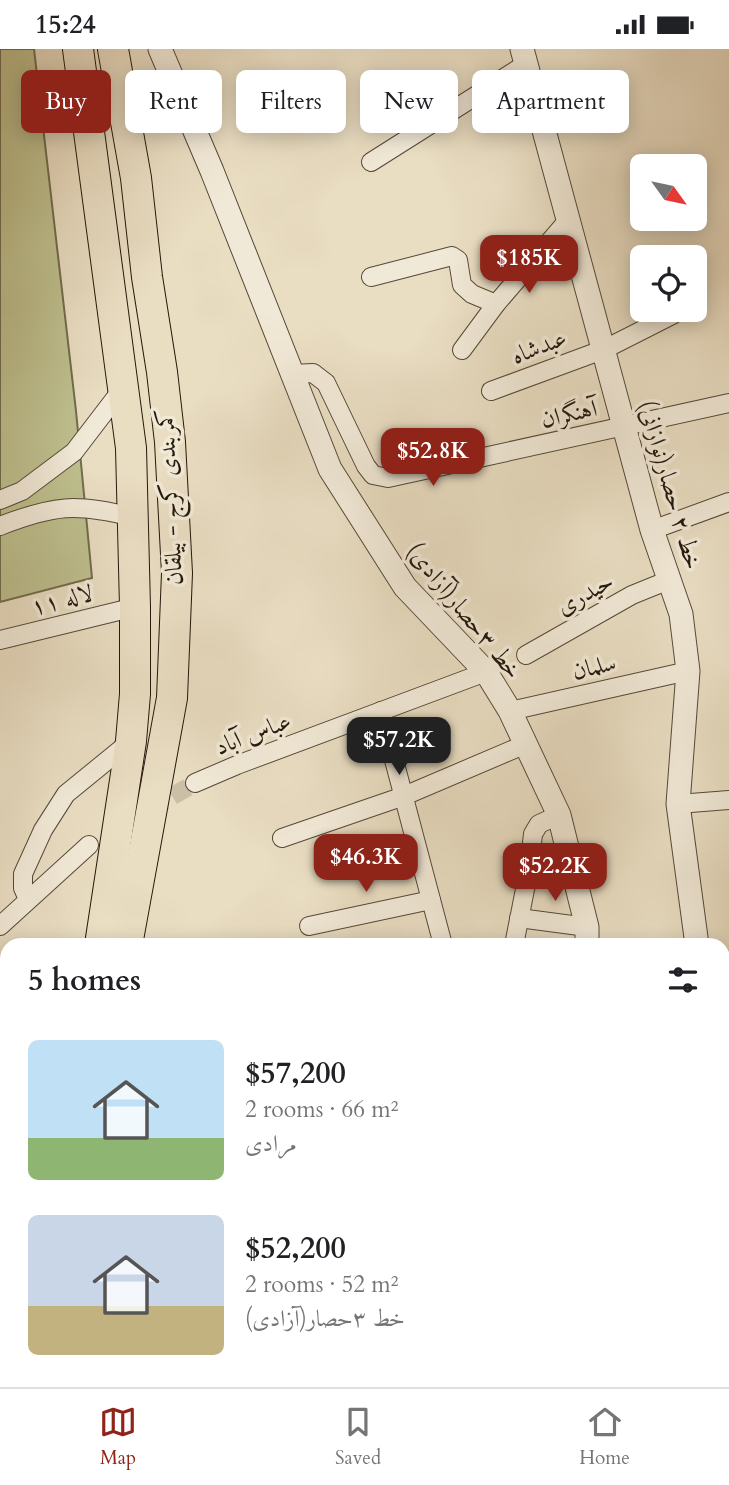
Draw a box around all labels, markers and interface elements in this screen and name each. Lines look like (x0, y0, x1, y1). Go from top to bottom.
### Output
text: 15:24 (35, 7, 96, 42)
chip: Buy (21, 70, 111, 133)
chip: Rent (125, 70, 222, 133)
chip: Filters (236, 70, 346, 133)
chip: New (360, 70, 458, 133)
chip: Apartment (472, 70, 629, 133)
north arrow (630, 154, 707, 231)
map controls (630, 154, 707, 322)
pin: $185K (480, 236, 578, 295)
text: $185K (496, 242, 562, 273)
button: locate (630, 245, 707, 322)
street label: عبدشاه (507, 321, 571, 373)
street label: آهنگران (538, 391, 603, 436)
street label: خط ۲ حصار(نوازانی) (630, 397, 710, 573)
street label: کمربندی کرج - بیلقان (149, 407, 195, 586)
pin: $52.8K (376, 429, 490, 488)
text: $52.8K (397, 435, 469, 466)
street label: خط ۳حصار(آزادی) (399, 536, 529, 686)
street label: حیدری (550, 565, 620, 623)
street label: لاله ۱۱ (27, 576, 97, 624)
street label: سلمان (569, 646, 619, 688)
street label: عباس آباد (210, 704, 296, 764)
pin: $57.2K (342, 717, 456, 777)
text: $57.2K (363, 724, 435, 755)
pin: $46.3K (309, 835, 423, 894)
text: $46.3K (330, 841, 402, 872)
pin: $52.2K (498, 843, 612, 903)
text: $52.2K (519, 850, 591, 881)
text: 5 homes (28, 960, 141, 1001)
icon: filters (664, 961, 702, 999)
text: $57,200 (245, 1053, 346, 1094)
icon: home (84, 1068, 168, 1152)
text: 2 rooms · 66 m² (245, 1094, 398, 1125)
text: مرادی (245, 1128, 297, 1159)
text: $52,200 (245, 1228, 346, 1269)
icon: home (84, 1243, 168, 1327)
text: 2 rooms · 52 m² (245, 1269, 398, 1300)
text: خط ۳حصار(آزادی) (245, 1303, 405, 1334)
tab: Map (99, 1403, 137, 1471)
tab: Saved (335, 1403, 381, 1471)
tab: Home (579, 1403, 630, 1471)

